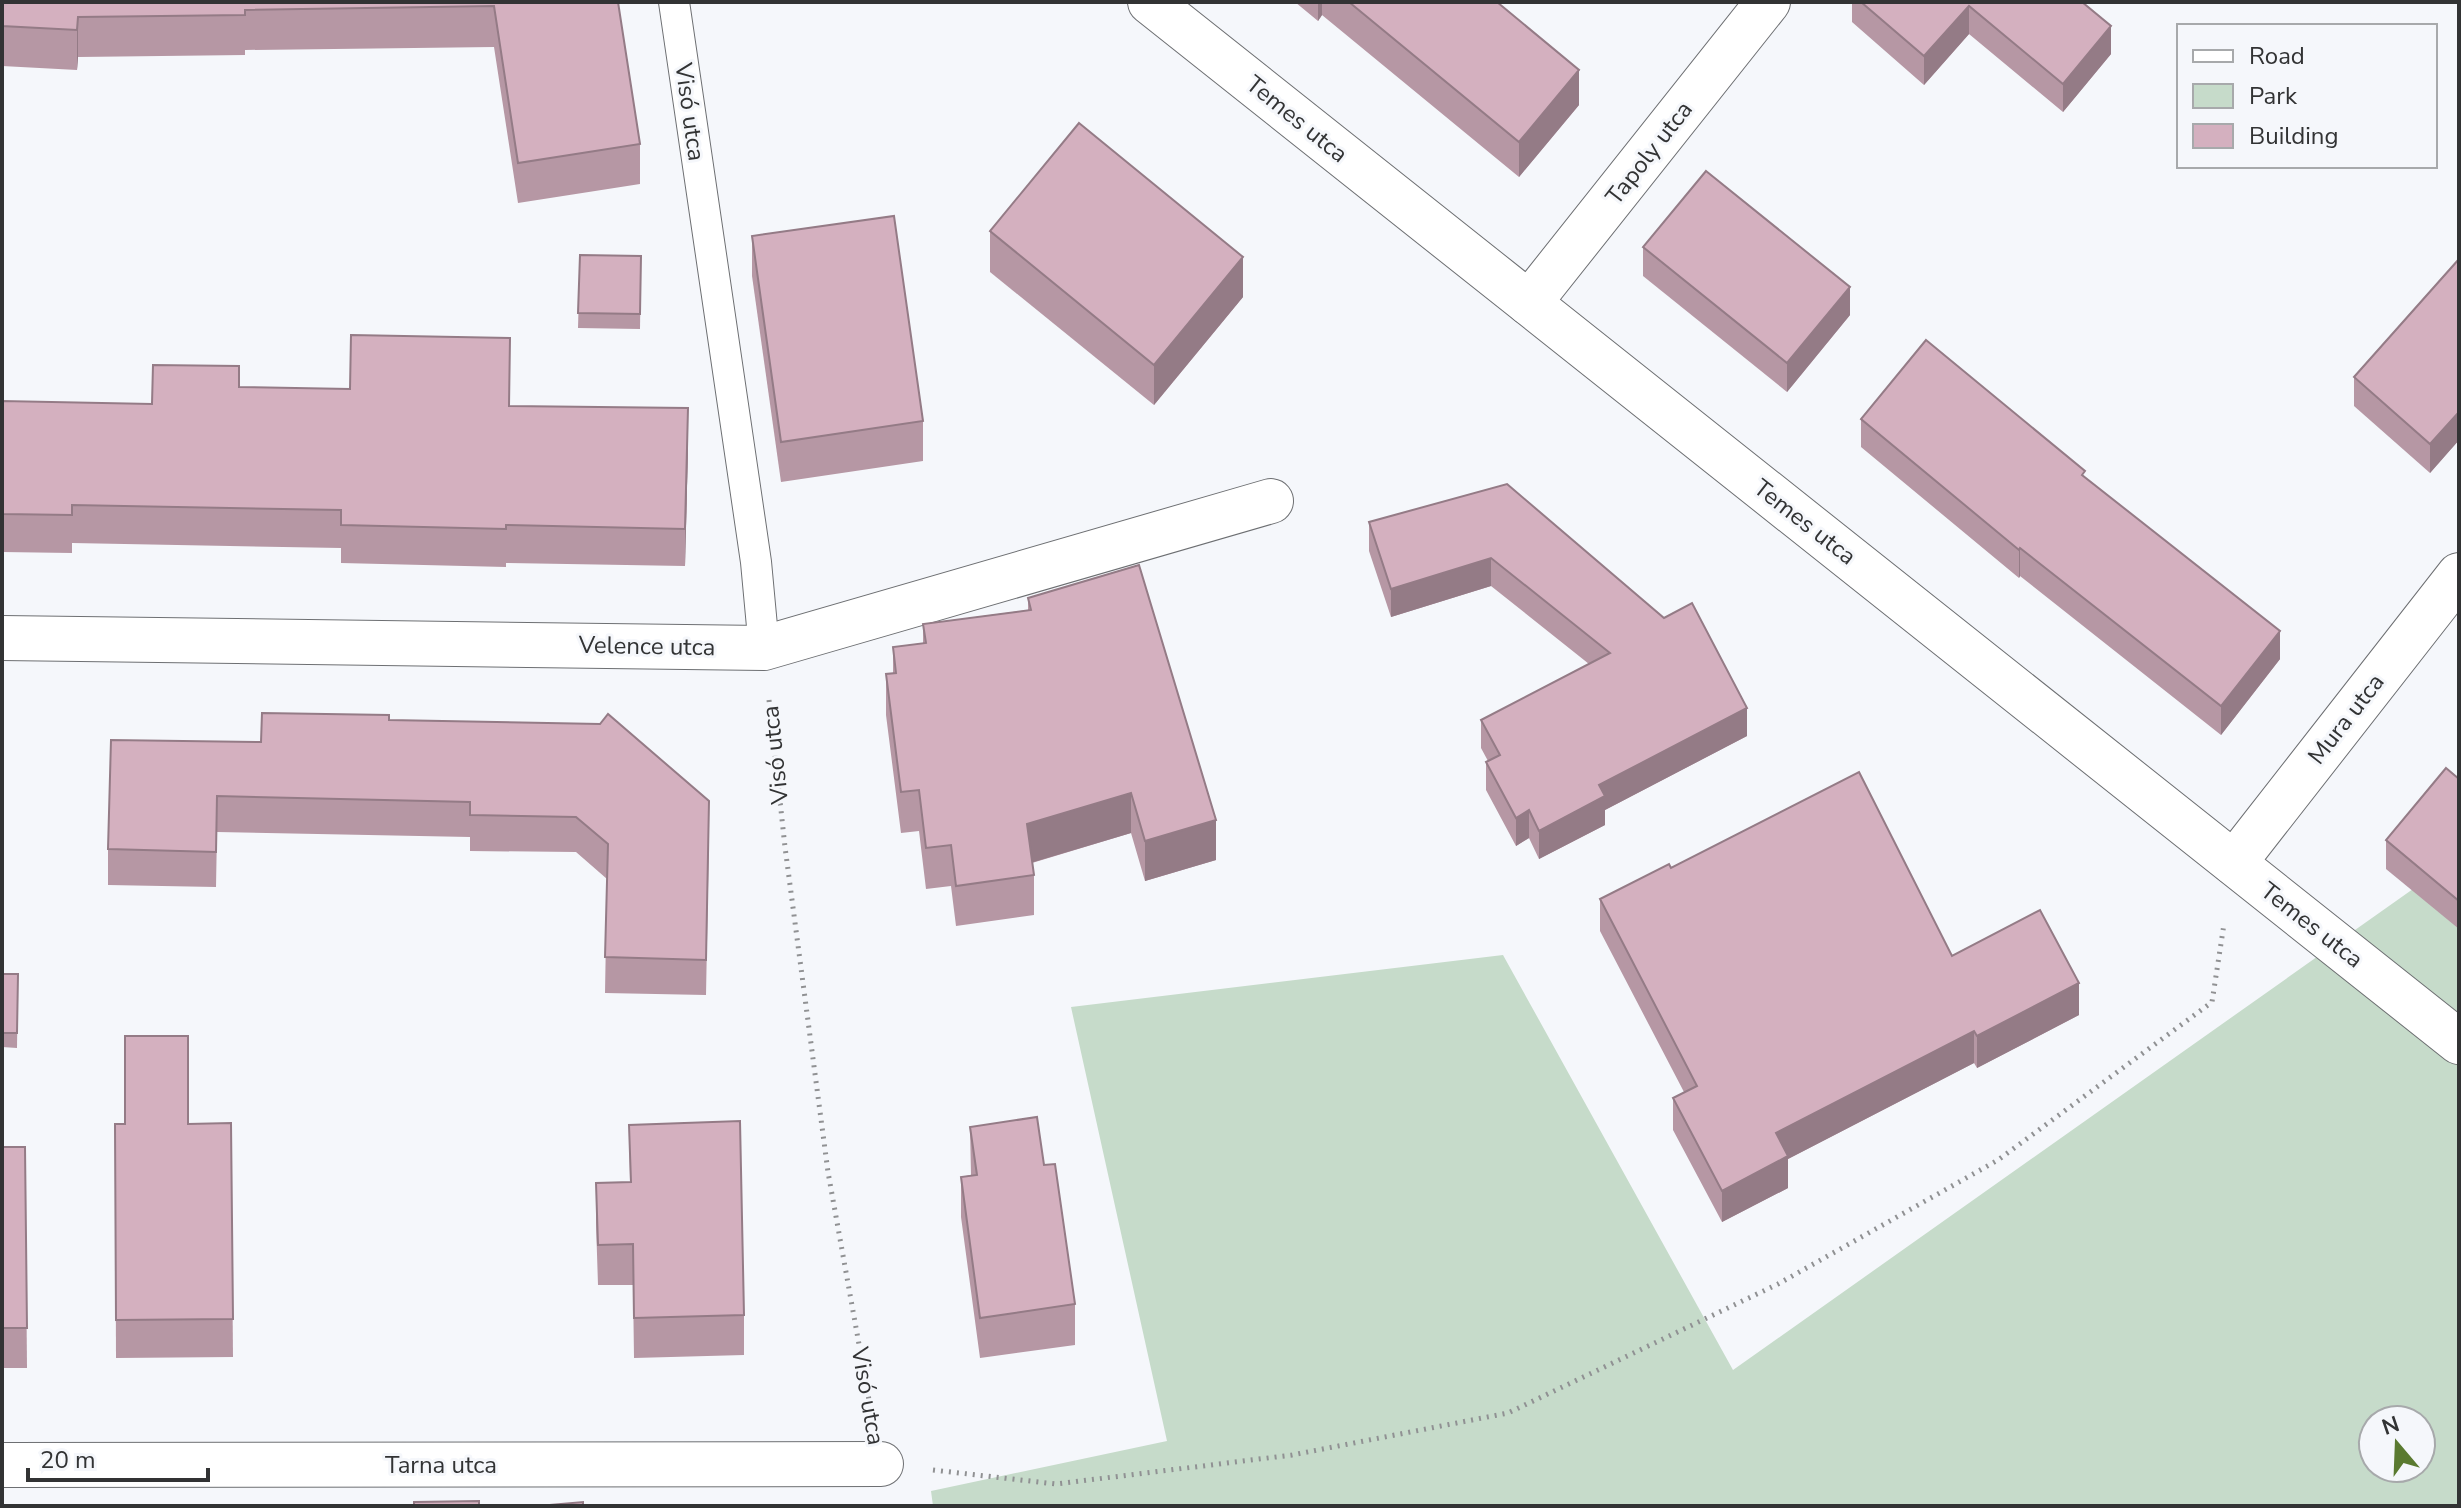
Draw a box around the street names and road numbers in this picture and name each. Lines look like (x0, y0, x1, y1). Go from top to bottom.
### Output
street label: Visó utca (667, 60, 713, 163)
street label: Temes utca (1240, 68, 1354, 170)
street label: Tapoly utca (1598, 94, 1700, 212)
street label: Temes utca (1747, 472, 1863, 572)
street label: Velence utca (577, 629, 716, 663)
street label: Mura utca (2301, 667, 2391, 771)
street label: Visó utca (754, 704, 796, 807)
street label: Temes utca (2254, 875, 2370, 975)
street label: Visó utca (844, 1344, 892, 1447)
street label: Tarna utca (385, 1449, 497, 1481)

